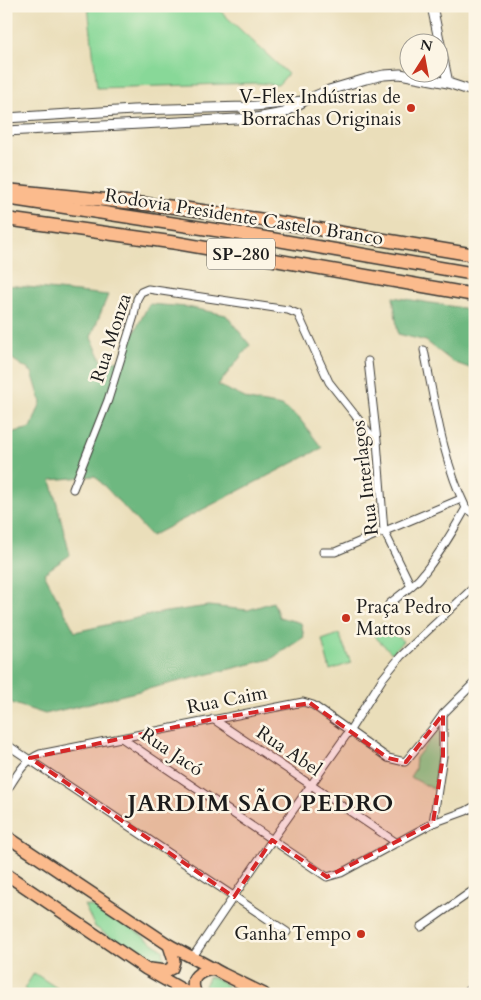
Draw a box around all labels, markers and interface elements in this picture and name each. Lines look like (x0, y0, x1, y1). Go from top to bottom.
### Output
north arrow (398, 32, 448, 82)
text: N (419, 35, 434, 56)
place label: V-Flex Indústrias de Borrachas Originais (239, 84, 401, 132)
marker: V-Flex Indústrias de Borrachas Originais (405, 102, 417, 114)
street label: Rodovia Presidente Castelo Branco (103, 182, 385, 252)
road number: SP-280 (207, 238, 275, 270)
street label: Rua Monza (84, 290, 138, 386)
street label: Rua Interlagos (345, 419, 385, 537)
place label: Praça Pedro Mattos (356, 594, 452, 642)
marker: Praça Pedro Mattos (340, 612, 352, 624)
street label: Rua Caim (185, 679, 270, 720)
street label: Rua Abel (251, 720, 327, 783)
street label: Rua Jacó (136, 722, 208, 782)
district label: JARDIM SÃO PEDRO (125, 787, 394, 820)
place label: Ganha Tempo (234, 921, 351, 947)
marker: Ganha Tempo (355, 928, 367, 940)

